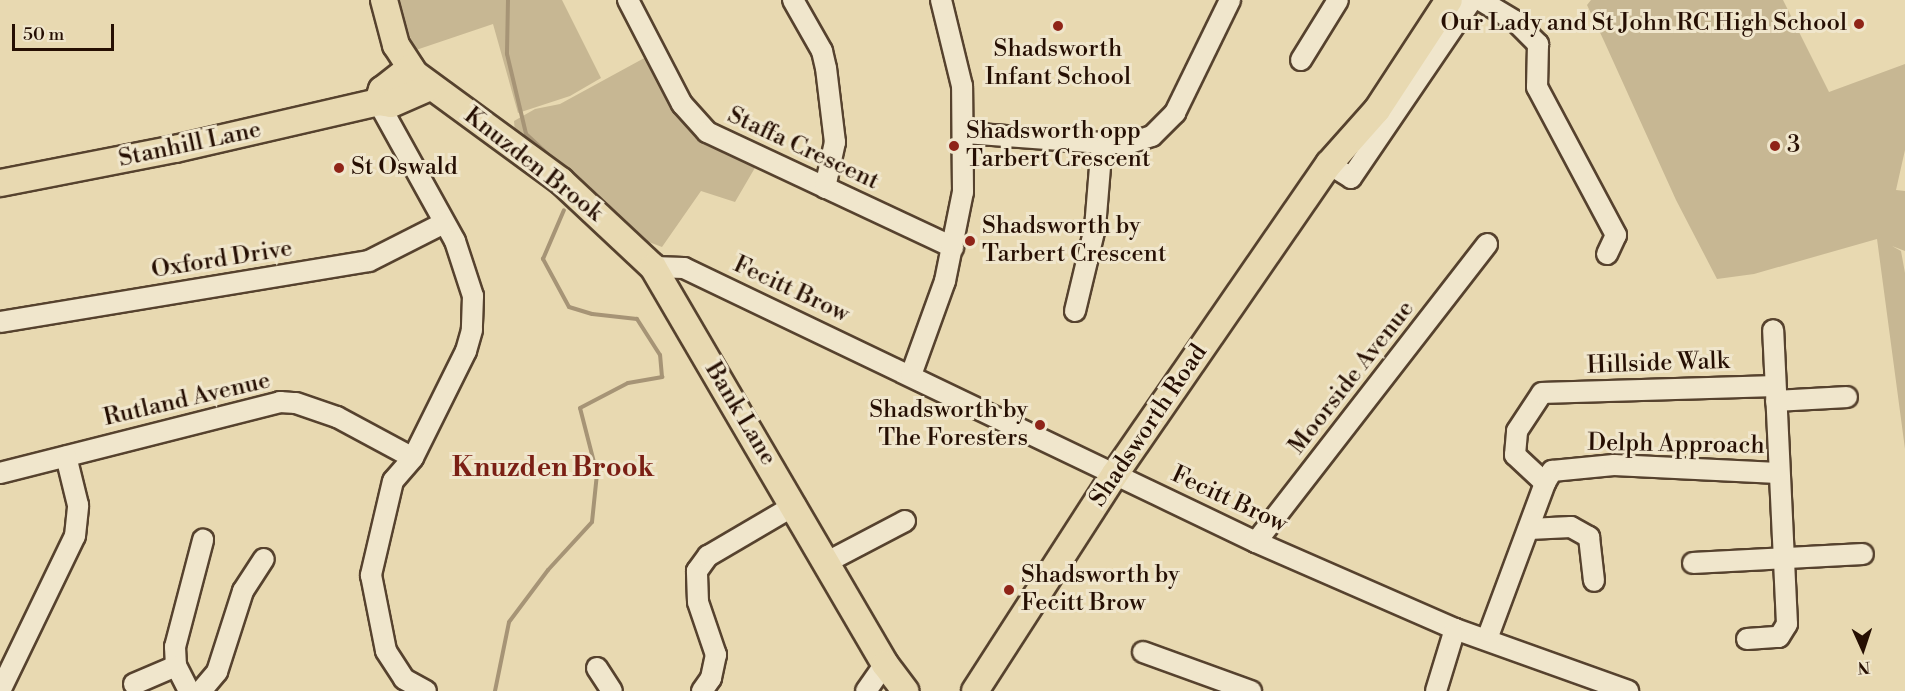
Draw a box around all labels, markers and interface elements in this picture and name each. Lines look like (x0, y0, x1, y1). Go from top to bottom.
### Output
place label: Our Lady and St John RC High School (1440, 10, 1847, 38)
scale bar (15, 12, 117, 50)
marker: Our Lady and St John RC High School (1852, 17, 1866, 31)
marker: Shadsworth Infant School (1051, 19, 1065, 33)
text: 50 m (23, 23, 64, 46)
place label: Shadsworth Infant School (985, 36, 1131, 92)
street label: Staffa Crescent (723, 101, 883, 197)
street label: Knuzden Brook (458, 102, 608, 228)
street label: Stanhill Lane (116, 116, 264, 174)
place label: Shadsworth opp Tarbert Crescent (966, 118, 1150, 174)
place label: 3 (1787, 132, 1800, 160)
marker: Shadsworth opp Tarbert Crescent (947, 139, 961, 153)
marker: 3 (1768, 139, 1782, 153)
place label: St Oswald (351, 154, 458, 182)
marker: St Oswald (332, 161, 346, 175)
place label: Shadsworth by Tarbert Crescent (982, 213, 1166, 269)
marker: Shadsworth by Tarbert Crescent (963, 234, 977, 248)
street label: Oxford Drive (149, 235, 295, 285)
street label: Fecitt Brow (729, 251, 853, 329)
street label: Moorside Avenue (1283, 296, 1421, 460)
street label: Shadsworth Road (1084, 339, 1214, 513)
street label: Hillside Walk (1586, 347, 1730, 381)
street label: Bank Lane (698, 357, 782, 471)
street label: Rutland Avenue (101, 367, 273, 433)
place label: Shadsworth by The Foresters (869, 397, 1028, 453)
marker: Shadsworth by The Foresters (1033, 418, 1047, 432)
street label: Delph Approach (1587, 429, 1765, 461)
district label: Knuzden Brook (452, 453, 654, 485)
street label: Fecitt Brow (1167, 461, 1291, 539)
place label: Shadsworth by Fecitt Brow (1021, 562, 1180, 618)
marker: Shadsworth by Fecitt Brow (1002, 583, 1016, 597)
north arrow (1833, 619, 1893, 679)
text: N (1857, 657, 1871, 677)

